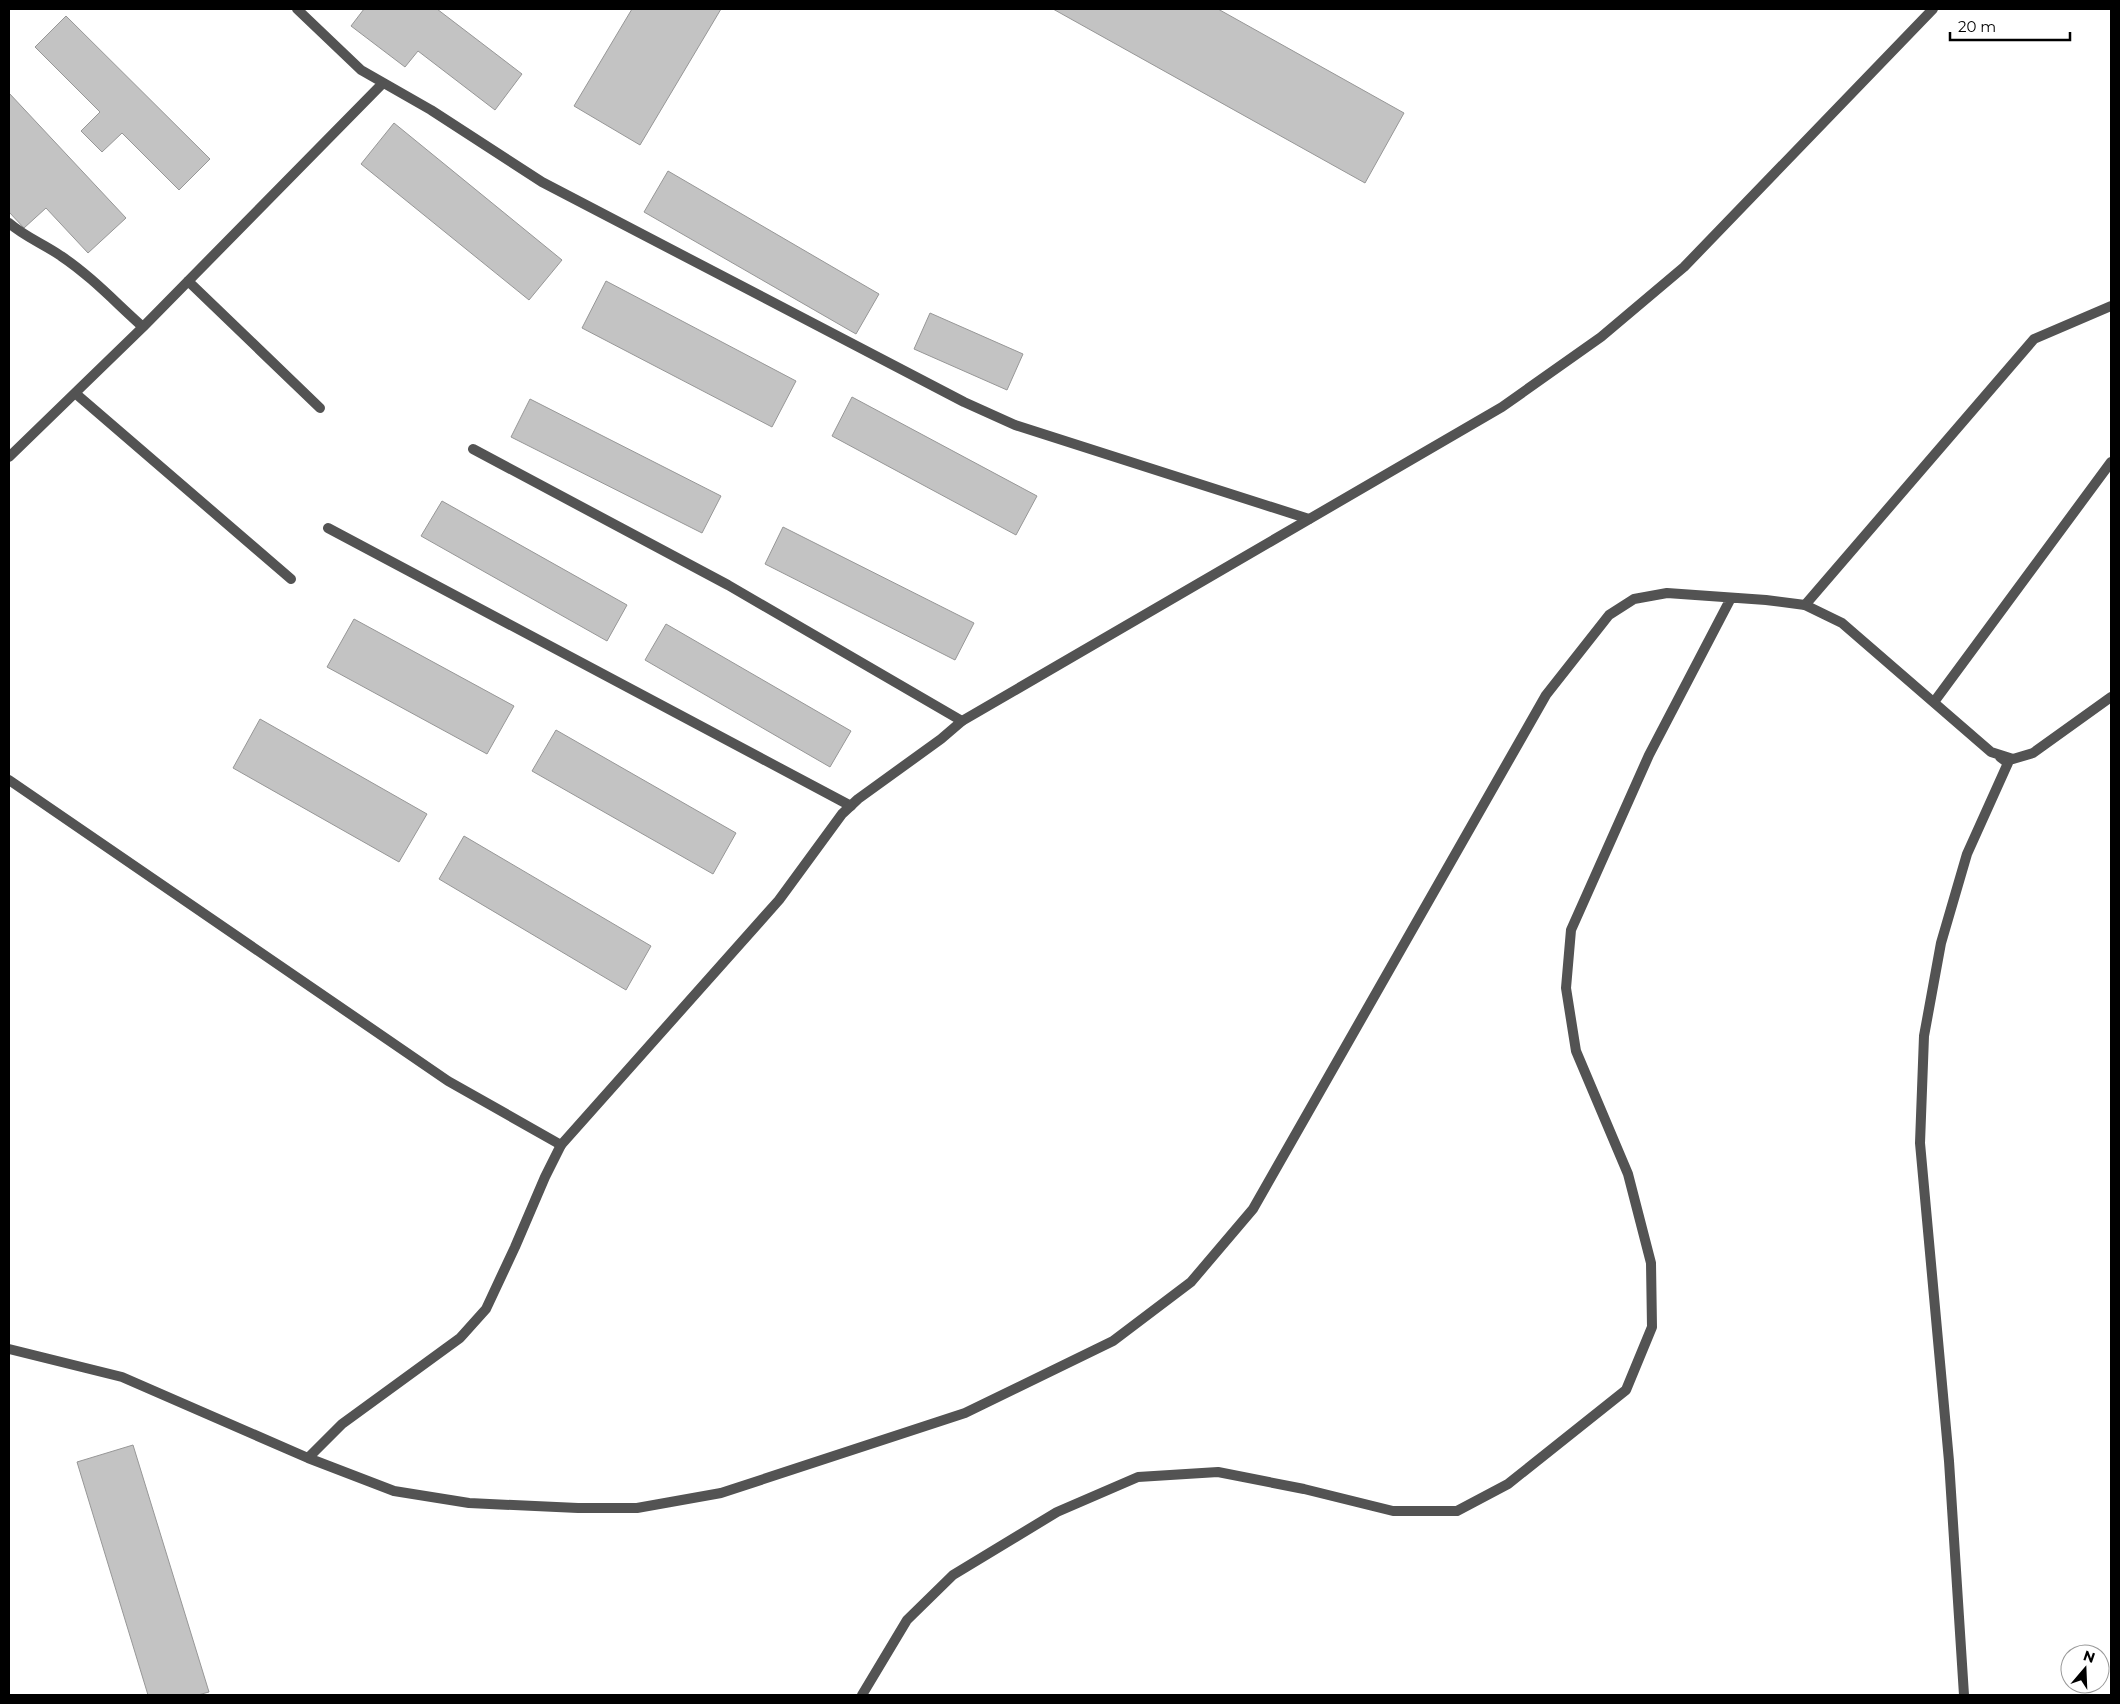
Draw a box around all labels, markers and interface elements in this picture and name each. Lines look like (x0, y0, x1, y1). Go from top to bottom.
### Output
scale bar (1950, 10, 2070, 42)
text: 20 m (1958, 17, 1996, 36)
north arrow (2060, 1644, 2110, 1694)
text: N (2081, 1646, 2098, 1667)

